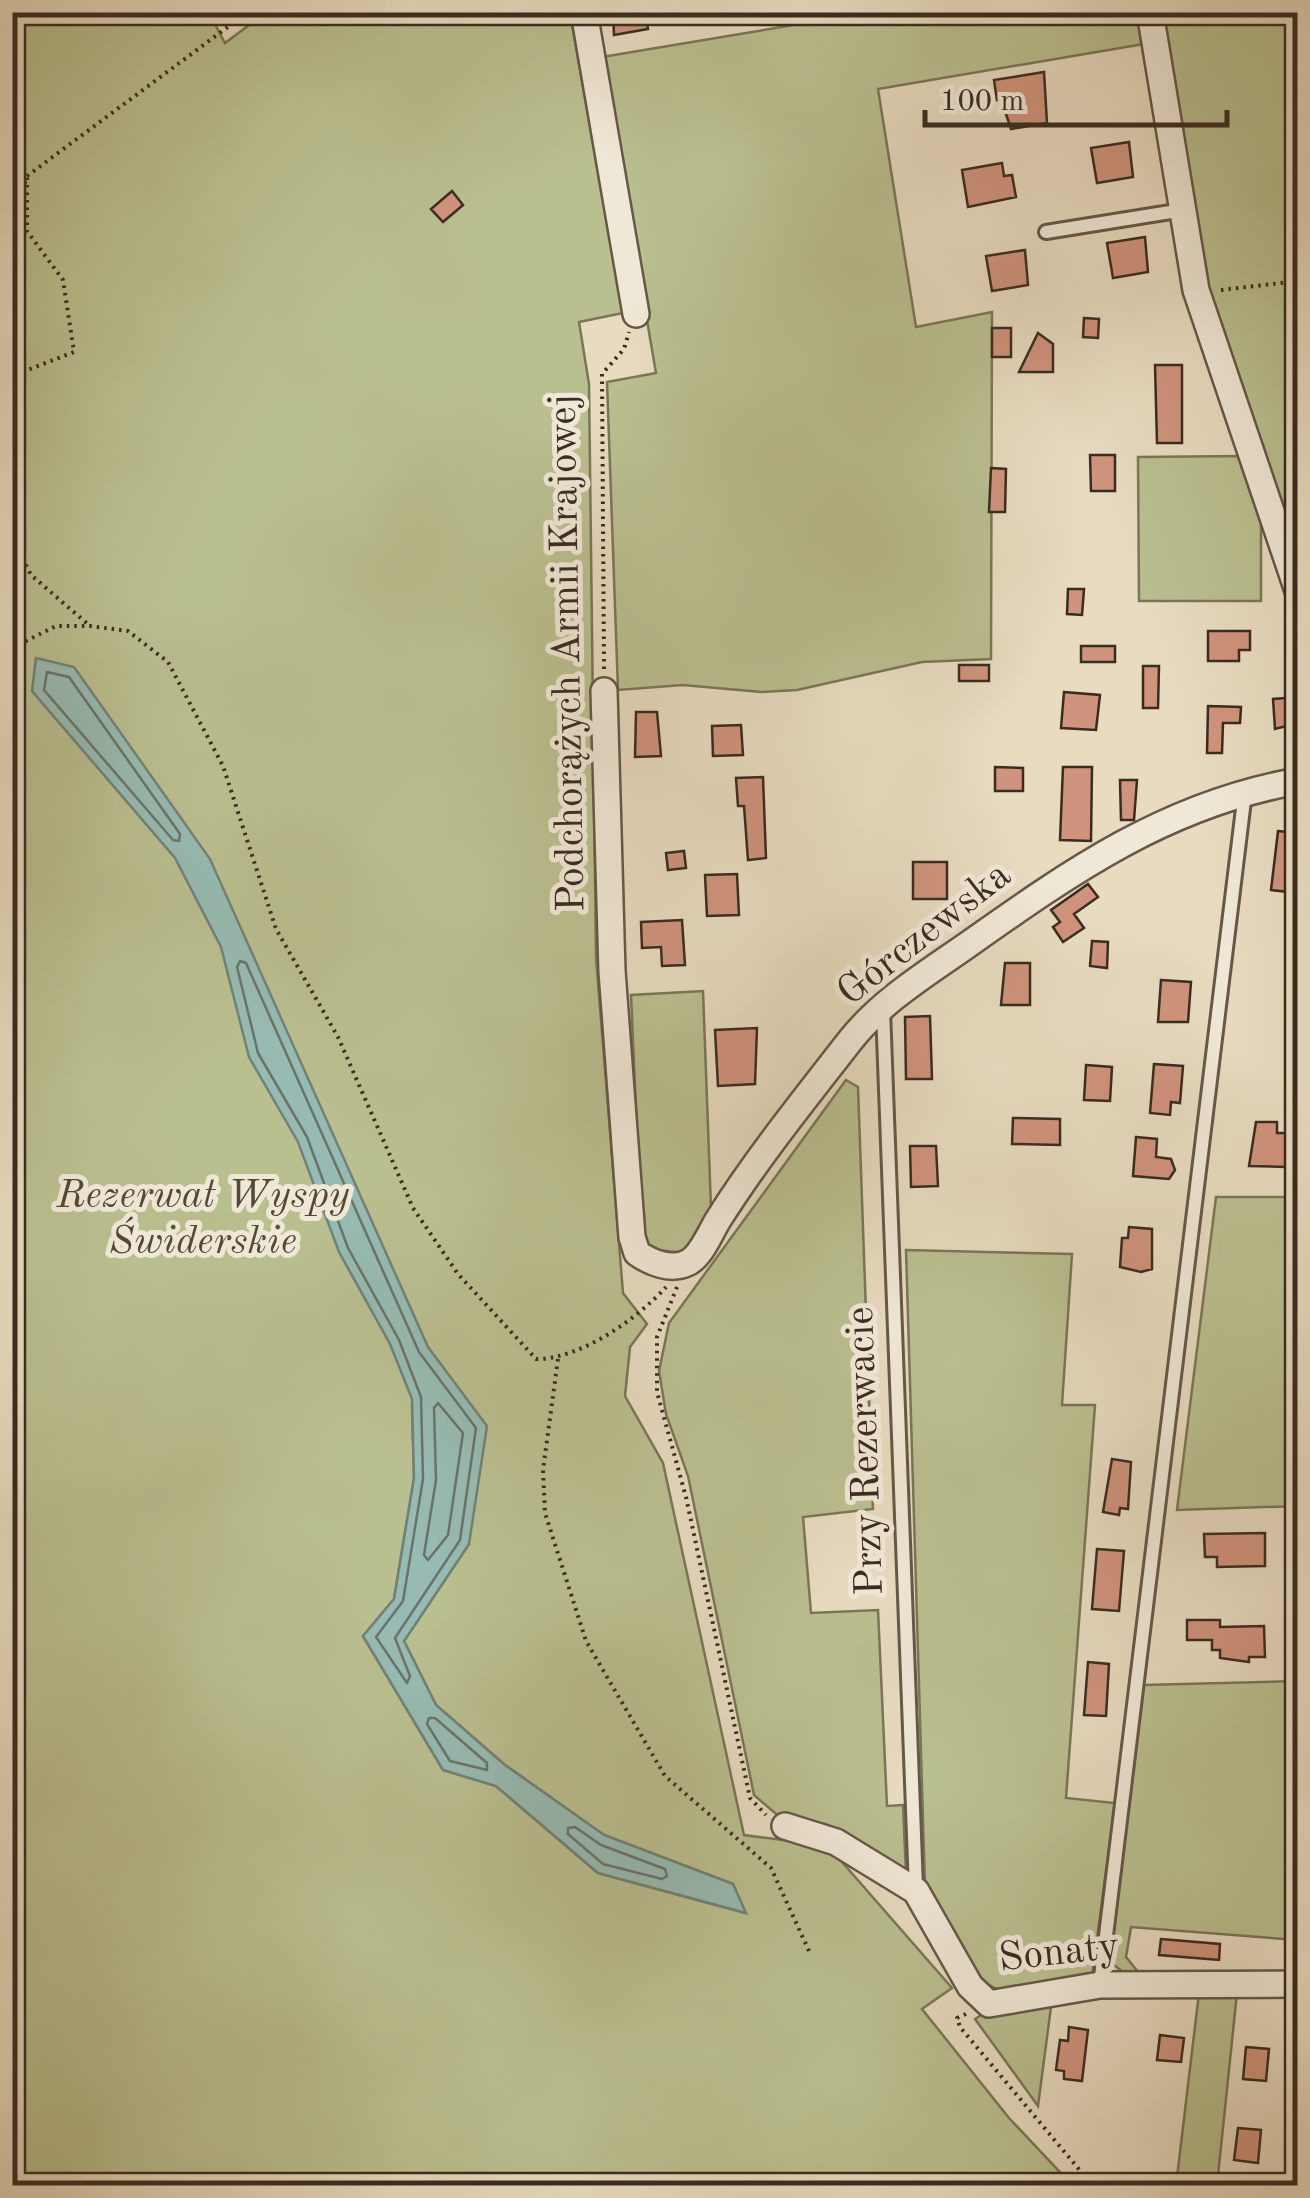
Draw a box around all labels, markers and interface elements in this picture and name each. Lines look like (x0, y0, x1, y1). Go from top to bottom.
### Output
scale bar (925, 65, 1228, 127)
text: 100 m (940, 87, 1024, 117)
street label: Podchorążych Armii Krajowej (544, 393, 594, 913)
street label: Górczewska (831, 855, 1019, 1015)
park label: Rezerwat Wyspy Świderskie (56, 1177, 350, 1263)
street label: Przy Rezerwacie (842, 1306, 892, 1596)
street label: Sonaty (997, 1928, 1121, 1980)

